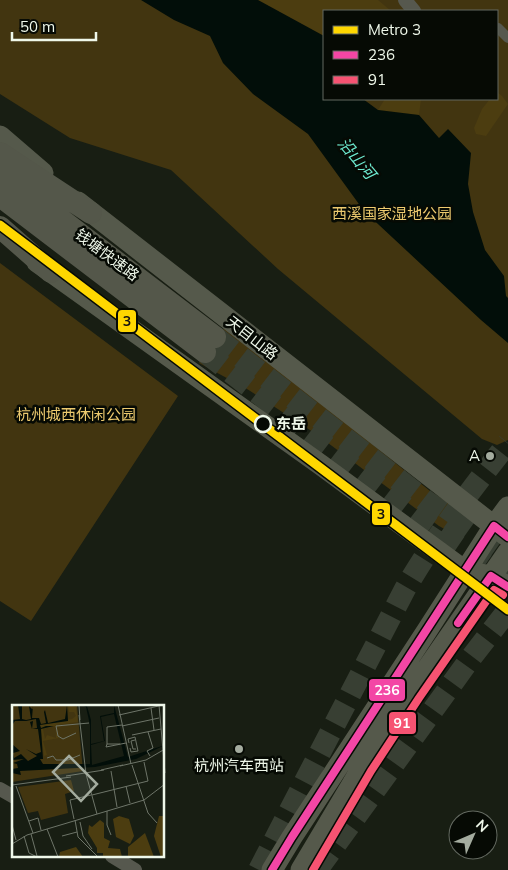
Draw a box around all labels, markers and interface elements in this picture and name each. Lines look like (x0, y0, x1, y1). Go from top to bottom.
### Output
scale bar (12, 10, 96, 42)
legend (323, 10, 498, 100)
text: 50 m (20, 17, 55, 36)
text: Metro 3 (368, 20, 421, 39)
text: 236 (368, 45, 395, 64)
text: 91 (368, 70, 386, 89)
water label: 沿山河 (334, 133, 382, 185)
park label: 西溪国家湿地公园 (332, 204, 452, 223)
street label: 钱塘快速路 (72, 224, 143, 285)
line badge: 3 (117, 309, 137, 333)
text: 3 (123, 312, 131, 330)
street label: 天目山路 (223, 312, 282, 364)
park label: 杭州城西休闲公园 (16, 405, 136, 424)
place label: 东岳 (276, 414, 306, 433)
marker: 东岳 (254, 415, 272, 433)
place label: A (469, 446, 480, 465)
marker: A (484, 450, 496, 462)
line badge: 3 (371, 502, 391, 526)
text: 3 (377, 505, 385, 523)
line badge: 236 (368, 678, 406, 702)
text: 236 (374, 681, 400, 699)
inset map (12, 705, 165, 858)
line badge: 91 (388, 711, 417, 735)
text: 91 (394, 714, 410, 732)
marker: 杭州汽车西站 (233, 743, 245, 755)
place label: 杭州汽车西站 (194, 756, 284, 775)
north arrow (448, 810, 498, 860)
text: N (472, 816, 492, 836)

